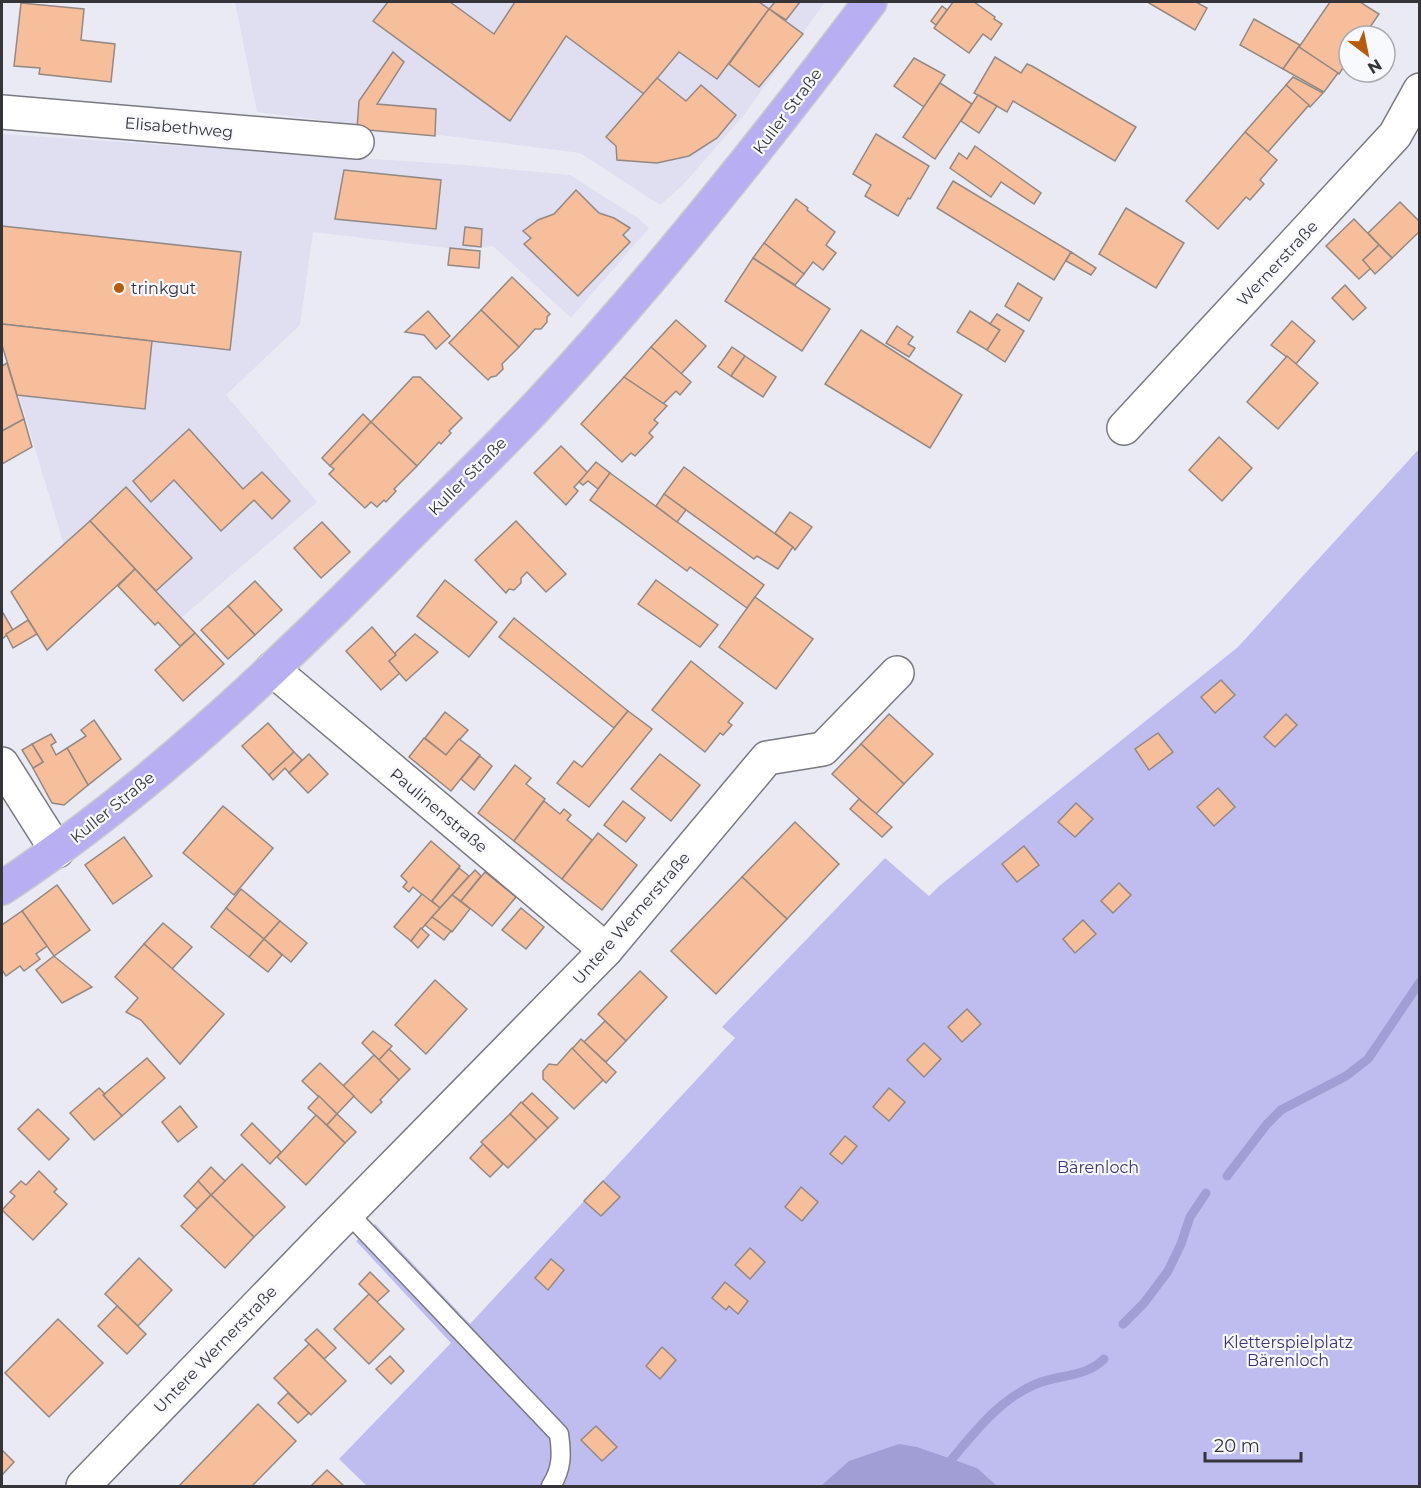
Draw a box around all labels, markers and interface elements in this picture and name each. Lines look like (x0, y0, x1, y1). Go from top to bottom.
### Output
north arrow (1337, 24, 1397, 84)
text: N (1364, 55, 1385, 78)
street label: Kuller Straße (749, 65, 826, 158)
street label: Elisabethweg (124, 113, 234, 142)
street label: Wernerstraße (1233, 217, 1322, 310)
place label: trinkgut (131, 279, 197, 298)
marker: trinkgut (112, 281, 126, 295)
street label: Kuller Straße (424, 433, 510, 519)
street label: Paulinenstraße (386, 764, 491, 857)
street label: Kuller Straße (66, 768, 158, 847)
street label: Untere Wernerstraße (569, 848, 694, 988)
park label: Bärenloch (1057, 1158, 1139, 1177)
street label: Untere Wernerstraße (150, 1282, 281, 1417)
park label: Kletterspielplatz Bärenloch (1223, 1333, 1353, 1370)
scale bar (1205, 1425, 1301, 1463)
text: 20 m (1214, 1435, 1260, 1457)

